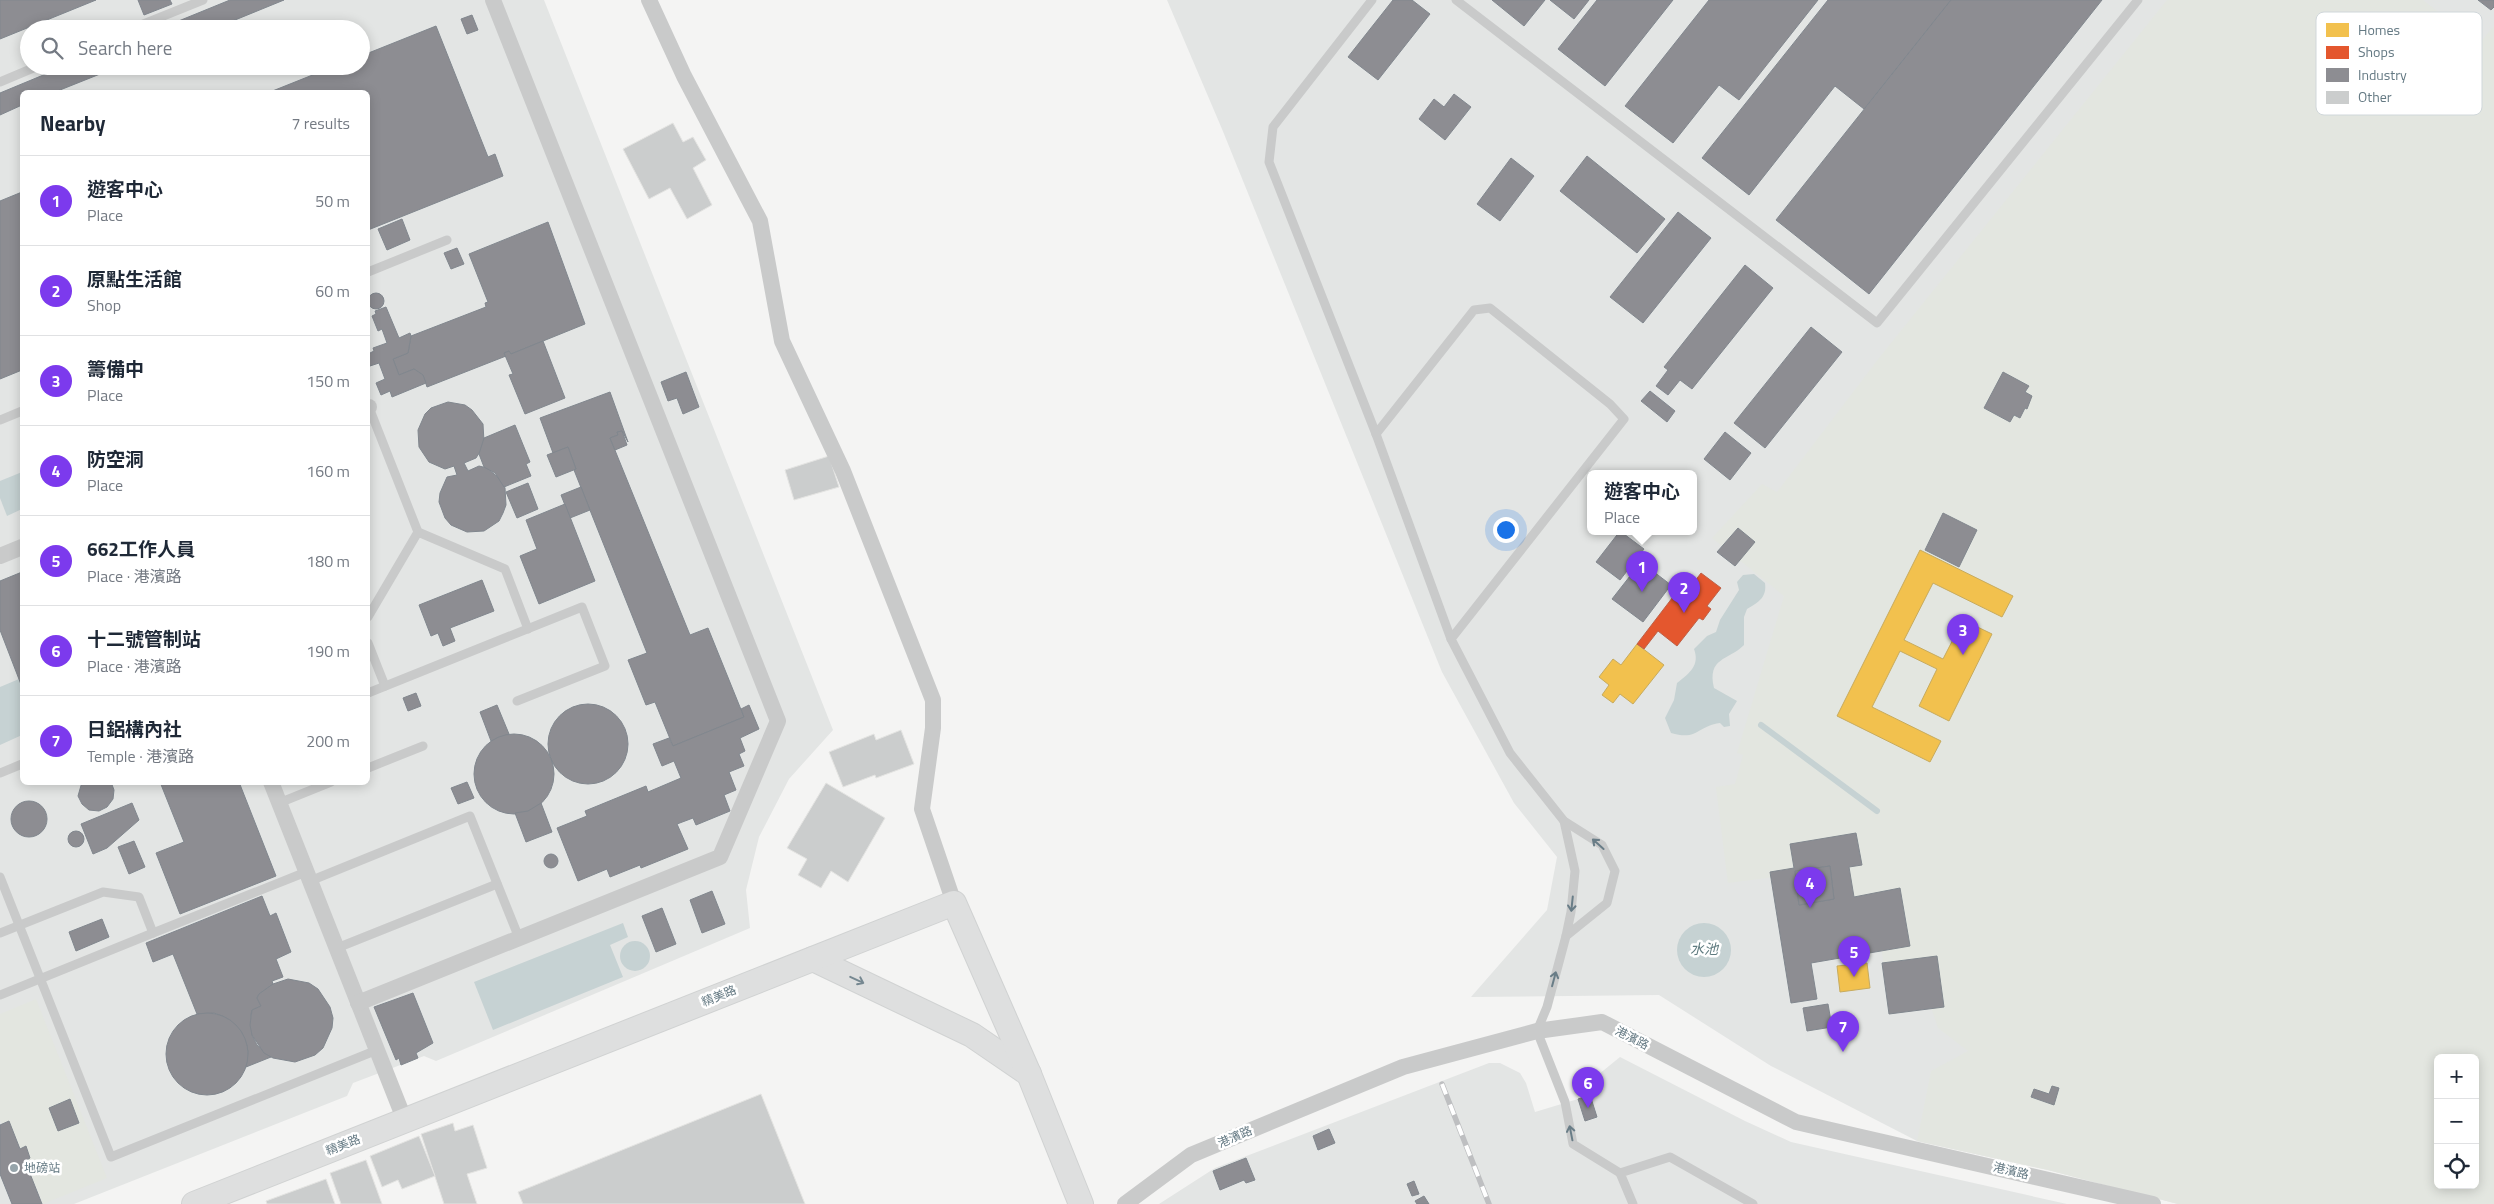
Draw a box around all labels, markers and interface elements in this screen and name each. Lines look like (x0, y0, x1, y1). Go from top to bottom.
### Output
legend (2316, 12, 2482, 115)
text: Homes (2358, 19, 2400, 40)
search box (20, 20, 370, 75)
text: Search here (78, 33, 172, 62)
icon: search (38, 34, 66, 62)
text: Shops (2358, 41, 2394, 62)
text: Industry (2358, 64, 2407, 85)
text: Other (2358, 86, 2392, 107)
text: Nearby (40, 107, 105, 139)
text: 7 results (291, 111, 350, 135)
text: 遊客中心 (87, 174, 163, 203)
text: 1 (52, 189, 60, 213)
text: 50 m (315, 189, 350, 213)
text: Place (87, 203, 123, 227)
text: 原點生活館 (87, 264, 182, 293)
text: 2 (52, 279, 60, 303)
text: 60 m (315, 279, 350, 303)
text: Shop (87, 293, 121, 317)
text: 籌備中 (87, 354, 144, 383)
text: 3 (52, 369, 60, 393)
text: 150 m (306, 369, 350, 393)
text: Place (87, 383, 123, 407)
text: 防空洞 (87, 444, 144, 473)
text: 4 (52, 459, 60, 483)
text: 160 m (306, 459, 350, 483)
popup (1587, 470, 1697, 535)
text: Place (87, 473, 123, 497)
text: 遊客中心 (1604, 476, 1680, 505)
text: Place (1604, 505, 1640, 529)
your location (1493, 517, 1519, 543)
text: 662工作人員 (87, 534, 195, 563)
text: 5 (52, 549, 60, 573)
text: 180 m (306, 549, 350, 573)
pin: 1 (1626, 551, 1658, 592)
text: Place · 港濱路 (87, 564, 182, 588)
pin: 2 (1668, 572, 1700, 613)
pin: 3 (1947, 614, 1979, 655)
text: 十二號管制站 (87, 624, 201, 653)
text: 6 (52, 639, 60, 663)
text: 190 m (306, 639, 350, 663)
text: Place · 港濱路 (87, 654, 182, 678)
text: 日鋁構內社 (87, 714, 182, 743)
text: 7 (52, 729, 60, 753)
text: 200 m (306, 729, 350, 753)
text: Temple · 港濱路 (87, 744, 194, 768)
one-way arrow (1592, 838, 1605, 850)
pin: 4 (1794, 867, 1826, 908)
one-way arrow (1567, 895, 1577, 911)
pin: 5 (1838, 936, 1870, 977)
water label: 水池 (1690, 938, 1720, 959)
one-way arrow (1550, 971, 1560, 987)
one-way arrow (849, 975, 864, 985)
street label: 精美路 (699, 980, 739, 1011)
pin: 7 (1827, 1011, 1859, 1052)
street label: 港濱路 (1612, 1021, 1653, 1054)
map controls (2434, 1054, 2479, 1189)
button: + (2434, 1054, 2479, 1099)
pin: 6 (1572, 1067, 1604, 1108)
button: − (2434, 1099, 2479, 1144)
street label: 港濱路 (1215, 1121, 1255, 1152)
one-way arrow (1566, 1125, 1576, 1141)
street label: 精美路 (323, 1129, 363, 1160)
button: locate (2434, 1144, 2479, 1189)
street label: 港濱路 (1991, 1157, 2031, 1184)
place label: 地磅站 (24, 1158, 60, 1177)
marker: 地磅站 (8, 1162, 20, 1174)

